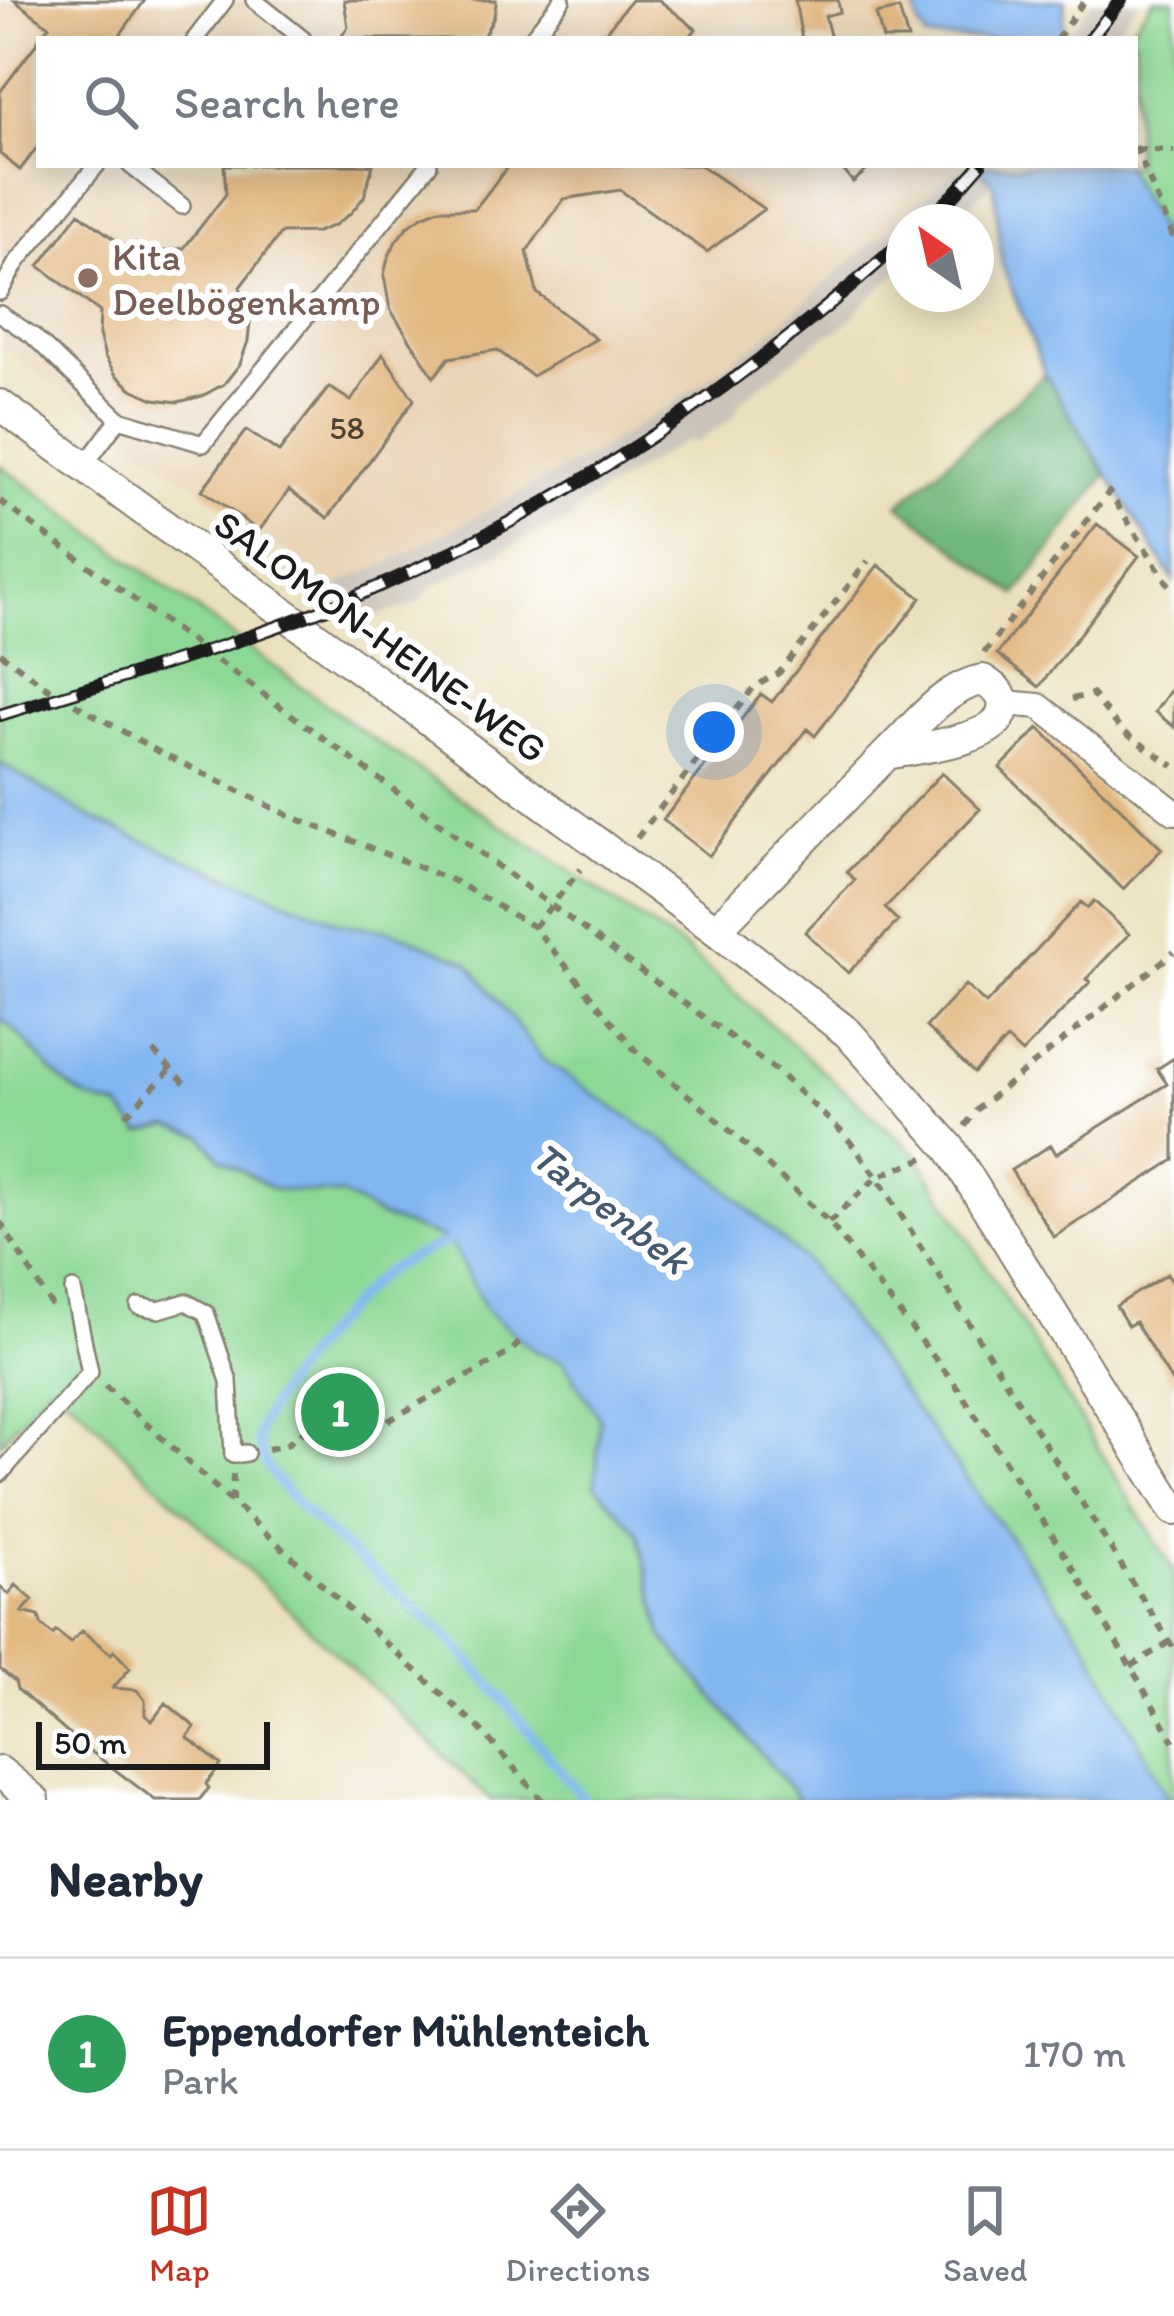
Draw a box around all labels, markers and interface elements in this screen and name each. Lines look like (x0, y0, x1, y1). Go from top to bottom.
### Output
search box (36, 36, 1138, 168)
icon: search (78, 69, 144, 135)
text: Search here (174, 75, 400, 129)
north arrow (886, 204, 994, 312)
place label: Kita Deelbögenkamp (112, 233, 381, 325)
marker: Kita Deelbögenkamp (75, 265, 101, 291)
house number: 58 (329, 408, 365, 447)
street label: SALOMON-HEINE-WEG (205, 500, 556, 773)
your location (684, 702, 744, 762)
water label: Tarpenbek (522, 1130, 702, 1286)
pin: 1 (301, 1367, 379, 1457)
scale bar (36, 1716, 270, 1769)
text: 50 m (54, 1723, 127, 1762)
text: Nearby (48, 1848, 203, 1909)
text: Eppendorfer Mühlenteich (162, 2003, 649, 2057)
text: 1 (78, 2030, 96, 2077)
text: 170 m (1023, 2030, 1126, 2077)
text: Park (162, 2057, 239, 2104)
tab: Map (146, 2178, 212, 2289)
tab: Directions (505, 2178, 650, 2289)
tab: Saved (943, 2178, 1028, 2289)

